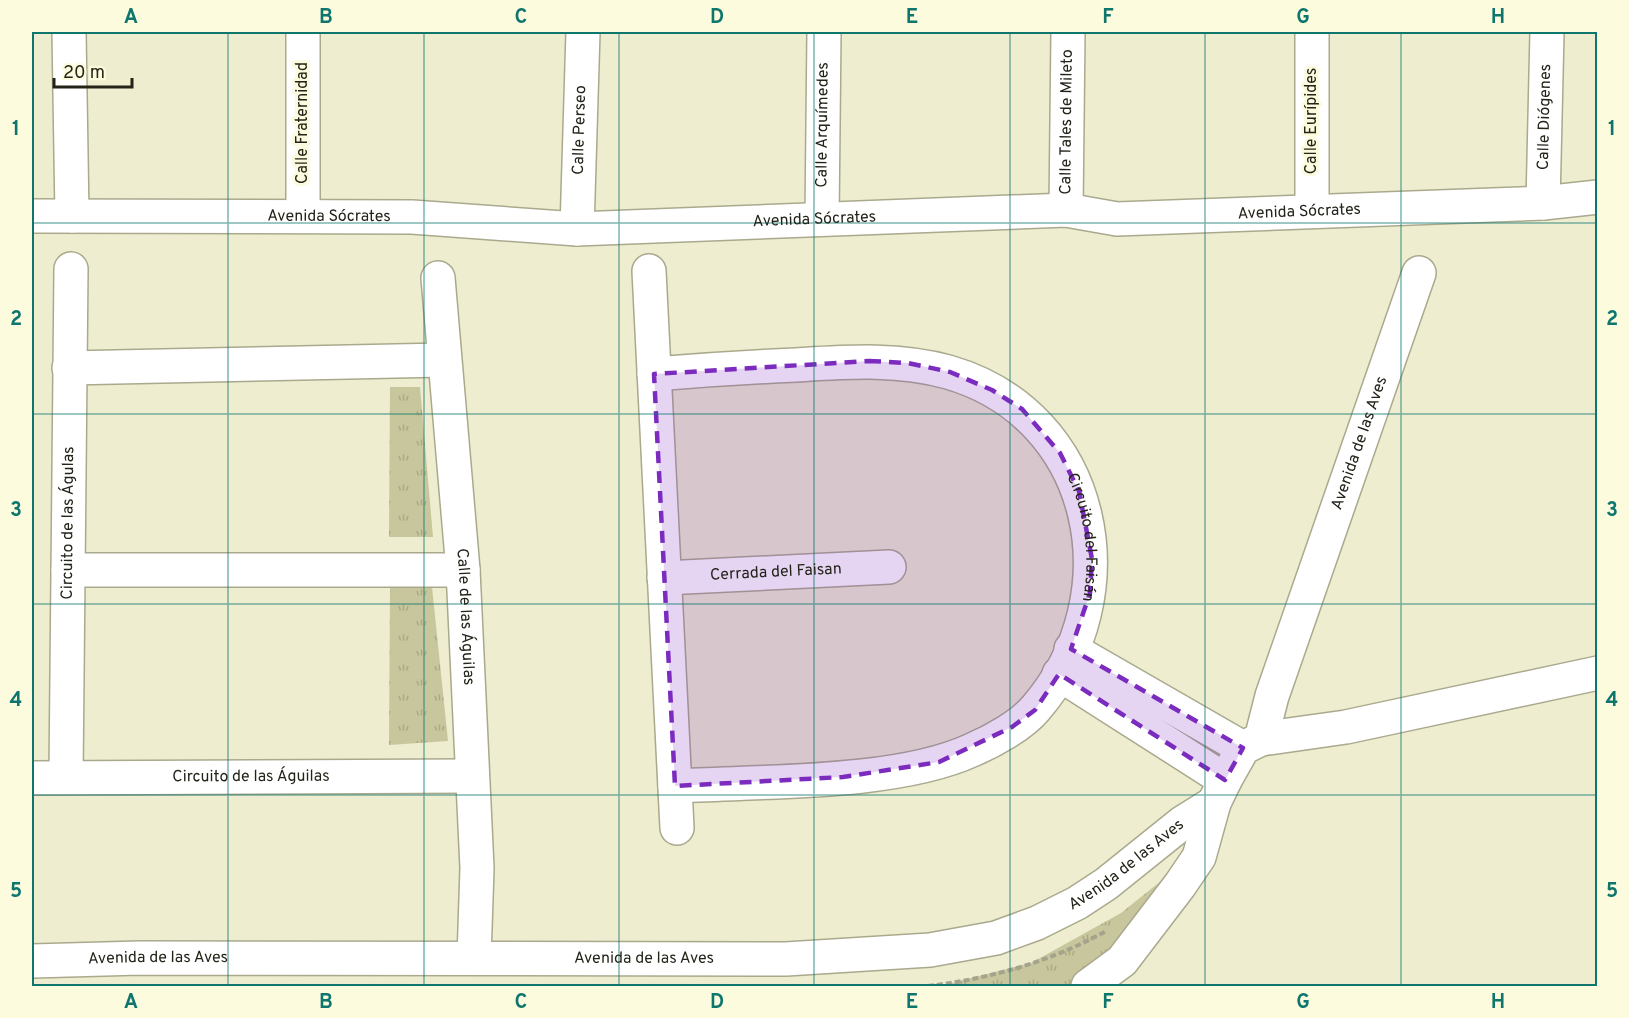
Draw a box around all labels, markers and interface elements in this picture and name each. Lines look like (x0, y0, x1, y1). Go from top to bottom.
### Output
text: A (124, 5, 138, 31)
text: B (319, 5, 333, 31)
text: C (515, 5, 527, 31)
text: D (710, 5, 724, 31)
text: E (906, 5, 918, 31)
text: F (1102, 5, 1114, 31)
text: G (1296, 5, 1310, 31)
text: H (1491, 5, 1505, 31)
street label: Calle Tales de Mileto (1056, 49, 1078, 195)
scale bar (54, 51, 132, 89)
text: 20 m (63, 62, 105, 85)
street label: Calle Fraternidad (293, 62, 313, 184)
street label: Calle Arquímedes (812, 62, 834, 188)
street label: Calle Diógenes (1534, 64, 1556, 170)
street label: Calle Eurípides (1302, 68, 1322, 174)
street label: Calle Perseo (569, 85, 591, 175)
text: 1 (12, 117, 20, 143)
text: 1 (1608, 117, 1616, 143)
street label: Avenida Sócrates (1237, 200, 1361, 224)
street label: Avenida Sócrates (267, 207, 391, 227)
street label: Avenida Sócrates (752, 207, 876, 232)
text: 2 (10, 307, 22, 333)
text: 2 (1606, 307, 1618, 333)
street label: Avenida de las Aves (1327, 374, 1392, 513)
street label: Circuito de las Águlas (57, 446, 79, 600)
street label: Circuito del Faisán (1062, 470, 1100, 603)
text: 3 (10, 498, 22, 524)
text: 3 (1606, 498, 1618, 524)
street label: Calle de las Águilas (451, 548, 478, 686)
street label: Cerrada del Faisan (709, 559, 842, 586)
text: 4 (10, 688, 22, 714)
text: 4 (1606, 688, 1618, 714)
street label: Circuito de las Águilas (172, 765, 330, 787)
street label: Avenida de las Aves (1066, 815, 1188, 915)
text: 5 (10, 879, 22, 905)
text: 5 (1606, 879, 1618, 905)
street label: Avenida de las Aves (88, 948, 228, 969)
street label: Avenida de las Aves (574, 949, 714, 969)
text: A (124, 990, 138, 1016)
text: B (319, 990, 333, 1016)
text: C (515, 990, 527, 1016)
text: D (710, 990, 724, 1016)
text: E (906, 990, 918, 1016)
text: F (1102, 990, 1114, 1016)
text: G (1296, 990, 1310, 1016)
text: H (1491, 990, 1505, 1016)

